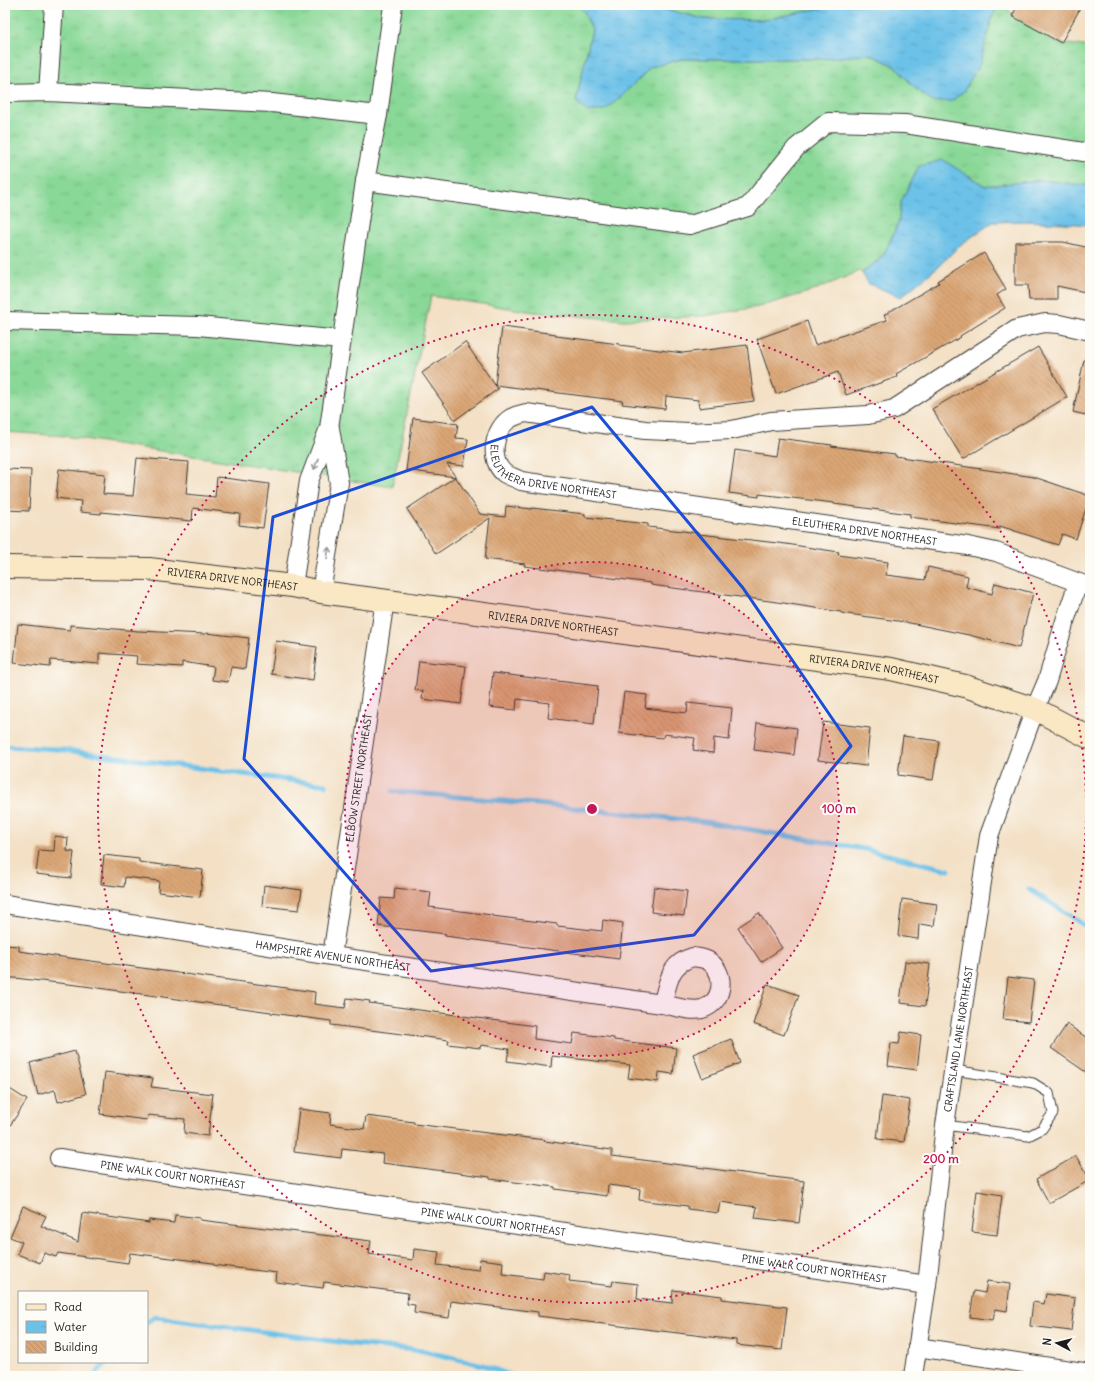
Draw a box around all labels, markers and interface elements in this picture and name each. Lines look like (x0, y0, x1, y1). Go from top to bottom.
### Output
street label: ELEUTHERA DRIVE NORTHEAST (488, 444, 617, 501)
one-way arrow (311, 458, 319, 470)
street label: ELEUTHERA DRIVE NORTHEAST (791, 514, 938, 548)
one-way arrow (324, 547, 332, 560)
street label: RIVIERA DRIVE NORTHEAST (167, 565, 299, 593)
street label: RIVIERA DRIVE NORTHEAST (487, 608, 619, 639)
street label: RIVIERA DRIVE NORTHEAST (808, 652, 940, 686)
street label: ELBOW STREET NORTHEAST (343, 713, 375, 843)
text: 100 m (822, 801, 856, 816)
centre of rings (585, 802, 599, 816)
street label: HAMPSHIRE AVENUE NORTHEAST (255, 937, 411, 974)
street label: CRAFTSLAND LANE NORTHEAST (941, 965, 976, 1113)
text: 200 m (923, 1151, 959, 1166)
street label: PINE WALK COURT NORTHEAST (100, 1158, 246, 1192)
street label: PINE WALK COURT NORTHEAST (420, 1205, 567, 1239)
street label: PINE WALK COURT NORTHEAST (741, 1251, 887, 1285)
legend (18, 1291, 148, 1363)
text: Road (54, 1299, 82, 1314)
text: Water (54, 1319, 87, 1334)
north arrow (1037, 1323, 1077, 1363)
text: N (1040, 1337, 1054, 1346)
text: Building (54, 1339, 98, 1354)

